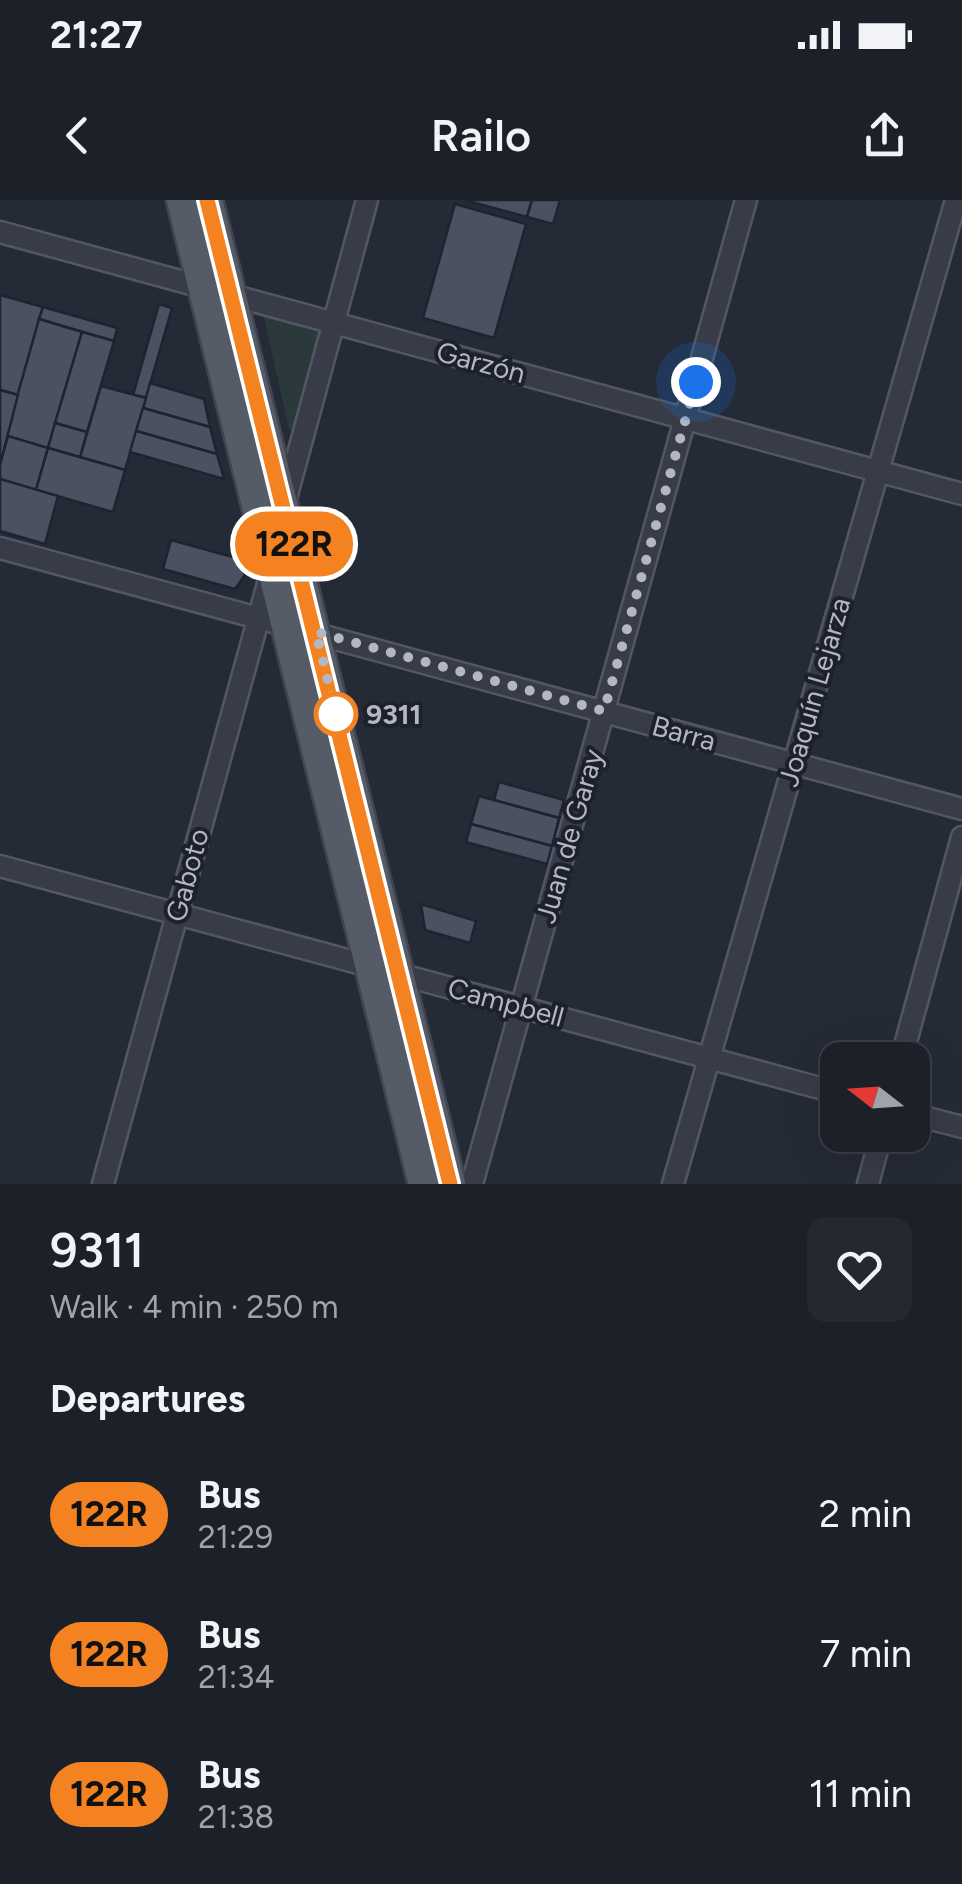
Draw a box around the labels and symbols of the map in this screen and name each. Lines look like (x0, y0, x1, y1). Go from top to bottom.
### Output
street label: Garzón (433, 334, 529, 390)
your location (671, 357, 721, 407)
line badge: 122R (224, 512, 364, 576)
street label: Joaquín Lejarza (771, 594, 857, 790)
marker: 9311 (315, 693, 357, 735)
place label: 9311 (366, 697, 421, 731)
street label: Barra (648, 708, 720, 758)
street label: Juan de Garay (528, 745, 610, 927)
street label: Gaboto (158, 825, 216, 925)
street label: Campbell (444, 970, 568, 1034)
north arrow (820, 1042, 930, 1152)

